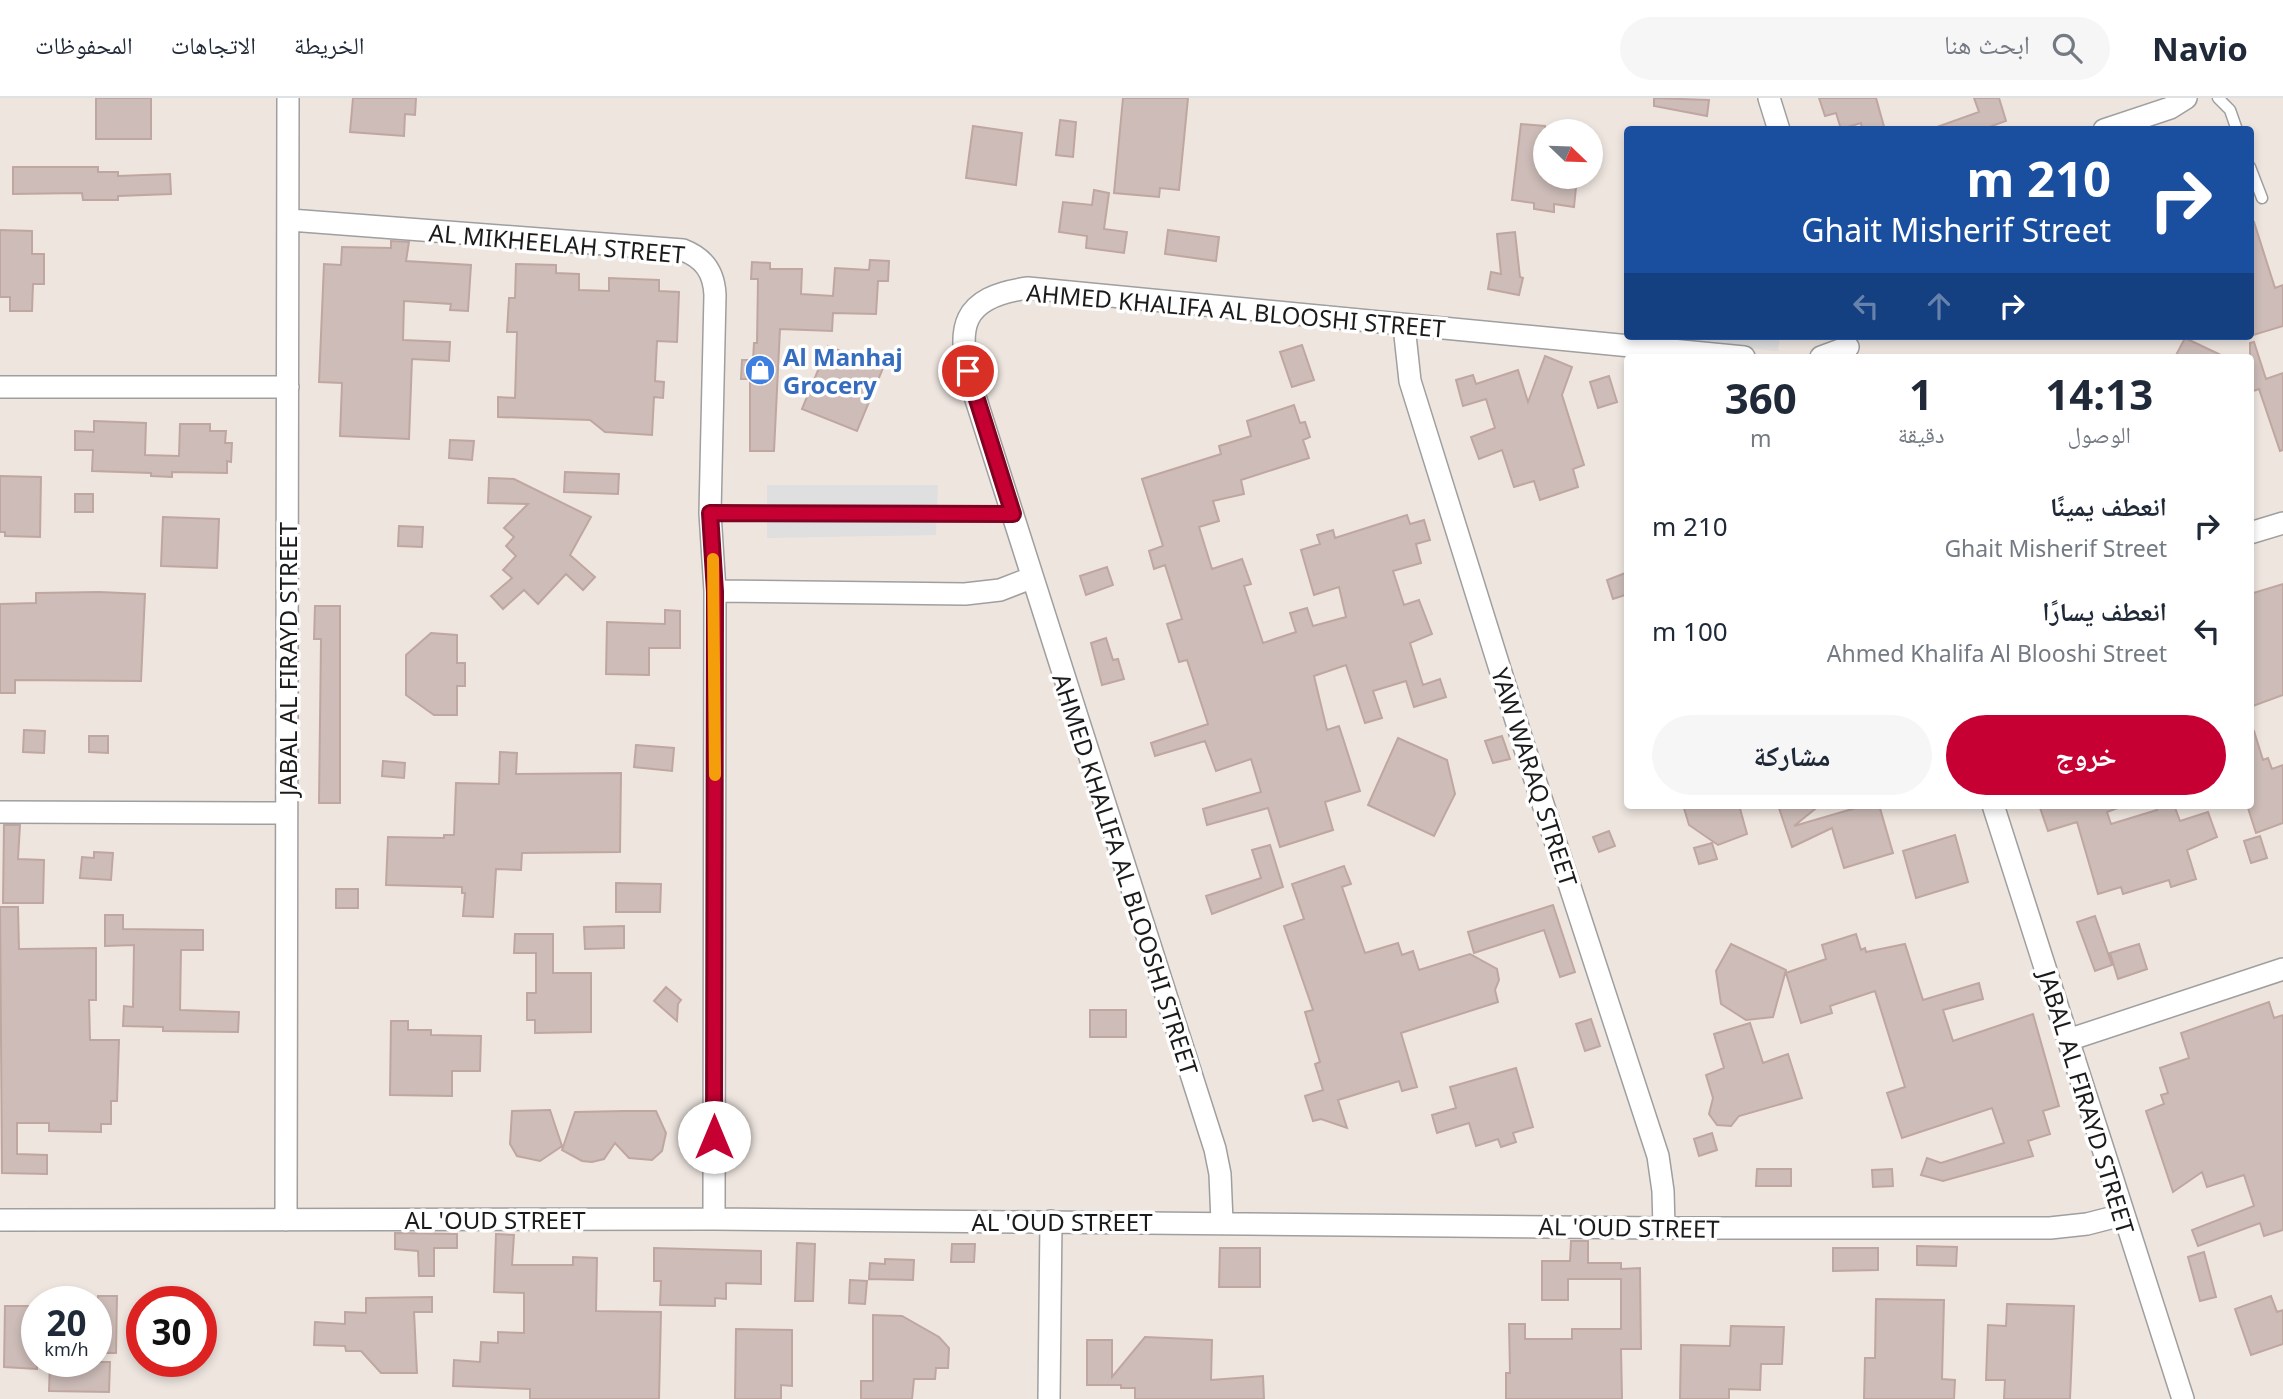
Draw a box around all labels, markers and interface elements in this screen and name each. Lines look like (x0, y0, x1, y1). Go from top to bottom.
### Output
search box (1620, 17, 2110, 80)
text: ابحث هنا (1944, 26, 2030, 62)
text: Navio (2152, 26, 2248, 71)
text: المحفوظات (35, 28, 133, 61)
text: الاتجاهات (171, 28, 256, 61)
text: الخريطة (294, 28, 365, 61)
icon: search (2048, 29, 2086, 67)
north arrow (1533, 119, 1603, 189)
map controls (1533, 119, 1603, 189)
text: 210 m (1966, 145, 2111, 211)
icon: right (2135, 154, 2226, 245)
text: Ghait Misherif Street (1801, 208, 2111, 251)
street label: AL MIKHEELAH STREET (428, 215, 687, 271)
street label: AHMED KHALIFA AL BLOOSHI STREET (1025, 275, 1447, 345)
icon: left (1847, 287, 1885, 325)
icon: ahead (1920, 287, 1958, 325)
icon: right (1993, 287, 2031, 325)
place label: Al Manhaj Grocery (783, 340, 903, 401)
pin (938, 341, 998, 401)
icon: arrive (949, 352, 987, 390)
shop icon: Al Manhaj Grocery (743, 353, 777, 387)
text: 1 (1909, 365, 1933, 422)
text: 14:13 (2045, 365, 2153, 422)
text: 360 (1725, 369, 1797, 426)
text: دقيقة (1898, 418, 1944, 450)
text: الوصول (2067, 418, 2131, 450)
text: m (1750, 422, 1772, 454)
text: انعطف يمينًا (2050, 488, 2167, 524)
icon: right (2188, 507, 2226, 545)
text: 210 m (1652, 508, 1728, 544)
street label: JABAL AL FIRAYD STREET (271, 521, 304, 798)
text: Ghait Misherif Street (1944, 532, 2167, 564)
text: انعطف يسارًا (2042, 593, 2167, 629)
icon: left (2188, 612, 2226, 650)
text: 100 m (1652, 613, 1728, 649)
text: Ahmed Khalifa Al Blooshi Street (1827, 637, 2167, 669)
street label: YAW WARAQ STREET (1484, 663, 1586, 891)
street label: AHMED KHALIFA AL BLOOSHI STREET (1045, 669, 1207, 1080)
button: مشاركة (1652, 715, 1932, 795)
button: خروج (1946, 715, 2226, 795)
street label: JABAL AL FIRAYD STREET (2031, 964, 2143, 1238)
position arrow (677, 1100, 751, 1174)
street label: AL 'OUD STREET (404, 1203, 586, 1236)
street label: AL 'OUD STREET (971, 1205, 1153, 1238)
street label: AL 'OUD STREET (1538, 1209, 1720, 1245)
speed limit sign: 30 (126, 1286, 217, 1377)
text: 20 (46, 1299, 87, 1346)
text: km/h (44, 1337, 89, 1361)

